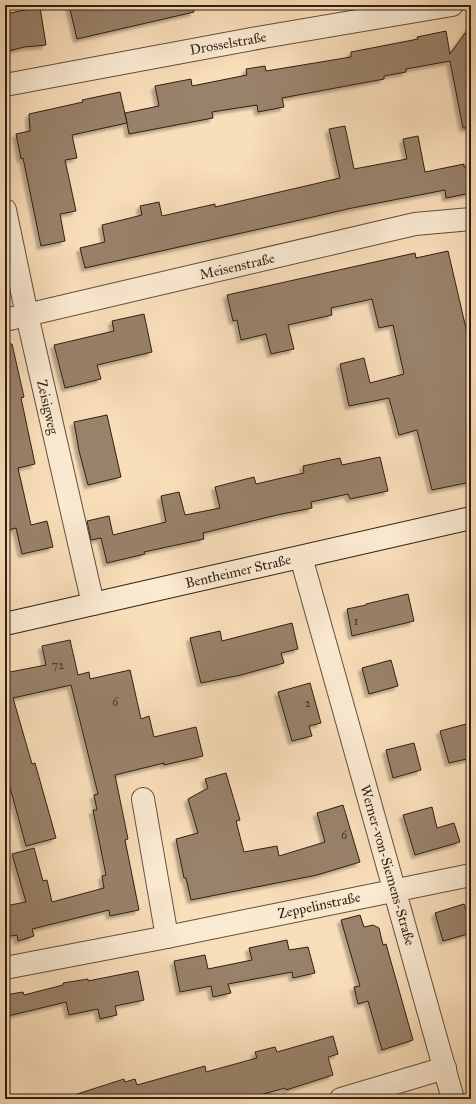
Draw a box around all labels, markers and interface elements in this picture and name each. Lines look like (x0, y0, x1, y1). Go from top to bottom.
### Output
street label: Drosselstraße (188, 28, 268, 59)
street label: Meisenstraße (198, 250, 277, 283)
street label: Zeisigweg (33, 378, 62, 437)
street label: Bentheimer Straße (184, 551, 293, 592)
house number: 1 (354, 614, 359, 628)
house number: 72 (52, 658, 64, 672)
house number: 6 (112, 695, 119, 709)
house number: 2 (305, 696, 311, 710)
street label: Werner-von-Siemens-Straße (356, 783, 419, 948)
house number: 6 (341, 828, 348, 842)
street label: Zeppelinstraße (276, 888, 362, 923)

